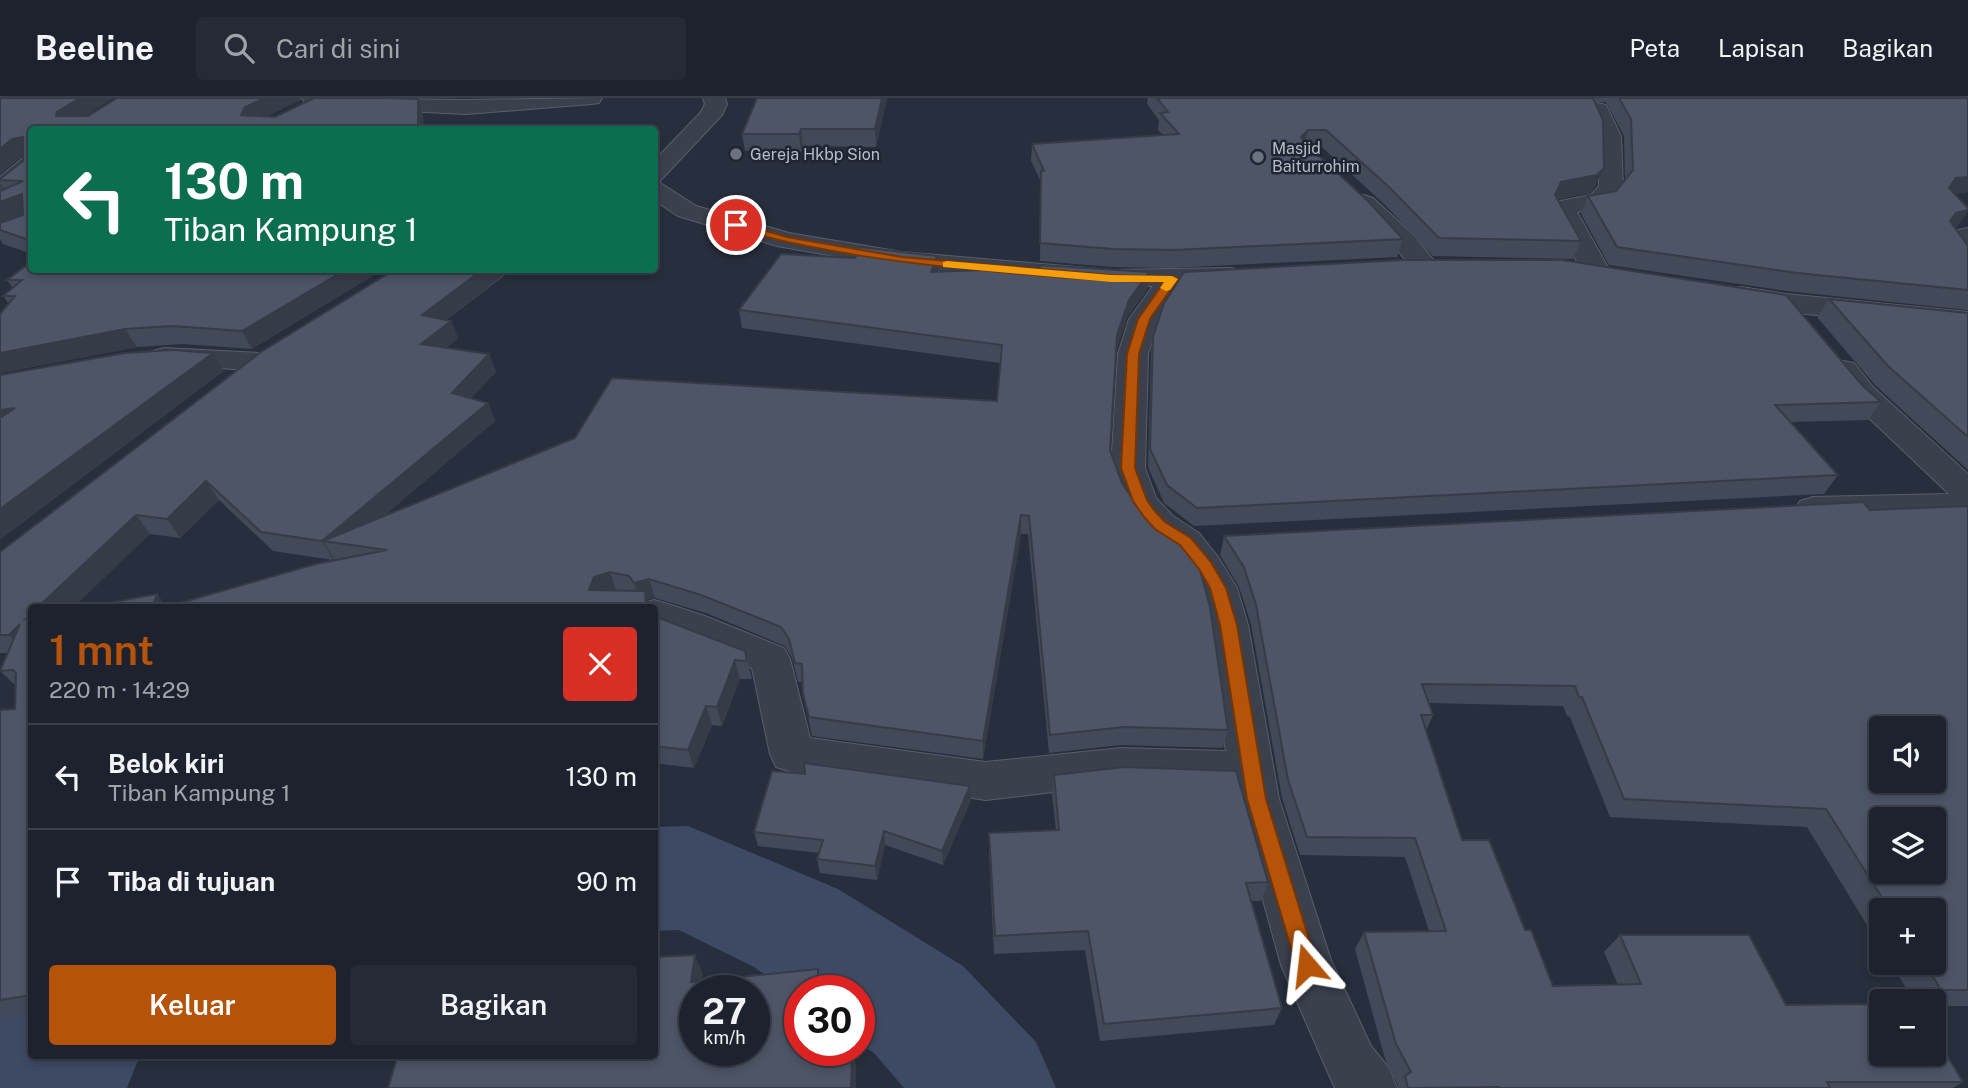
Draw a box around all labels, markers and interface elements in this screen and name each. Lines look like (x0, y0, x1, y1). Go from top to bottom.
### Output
search box (196, 17, 686, 80)
text: Beeline (35, 29, 154, 67)
icon: search (220, 29, 258, 67)
text: Cari di sini (276, 33, 400, 64)
text: Peta (1629, 34, 1680, 62)
text: Lapisan (1718, 34, 1804, 62)
text: Bagikan (1842, 34, 1933, 62)
place label: Masjid Baiturrohim (1272, 139, 1360, 176)
place label: Gereja Hkbp Sion (750, 145, 880, 164)
marker: Gereja Hkbp Sion (728, 146, 744, 162)
marker: Masjid Baiturrohim (1250, 149, 1266, 165)
text: 130 m (164, 152, 304, 210)
icon: left (49, 154, 140, 245)
pin (706, 195, 766, 255)
icon: arrive (717, 206, 755, 244)
text: Tiban Kampung 1 (164, 211, 418, 248)
text: 1 mnt (49, 625, 154, 674)
button: close (563, 627, 637, 701)
text: 220 m · 14:29 (49, 676, 190, 703)
map controls (1869, 716, 1946, 1066)
button: sound (1869, 716, 1946, 793)
text: Belok kiri (108, 748, 224, 779)
icon: left (49, 758, 87, 796)
text: 130 m (565, 761, 637, 792)
text: Tiban Kampung 1 (108, 779, 290, 806)
button: layers (1869, 807, 1946, 884)
icon: arrive (49, 863, 87, 901)
text: Tiba di tujuan (108, 866, 275, 897)
text: 90 m (576, 866, 637, 897)
button: + (1869, 898, 1946, 975)
position arrow (1270, 928, 1344, 1002)
button: Keluar (49, 965, 336, 1045)
button: Bagikan (350, 965, 637, 1045)
speed limit sign: 30 (784, 975, 875, 1066)
button: − (1869, 989, 1946, 1066)
text: 27 (702, 991, 747, 1032)
text: km/h (703, 1027, 746, 1048)

